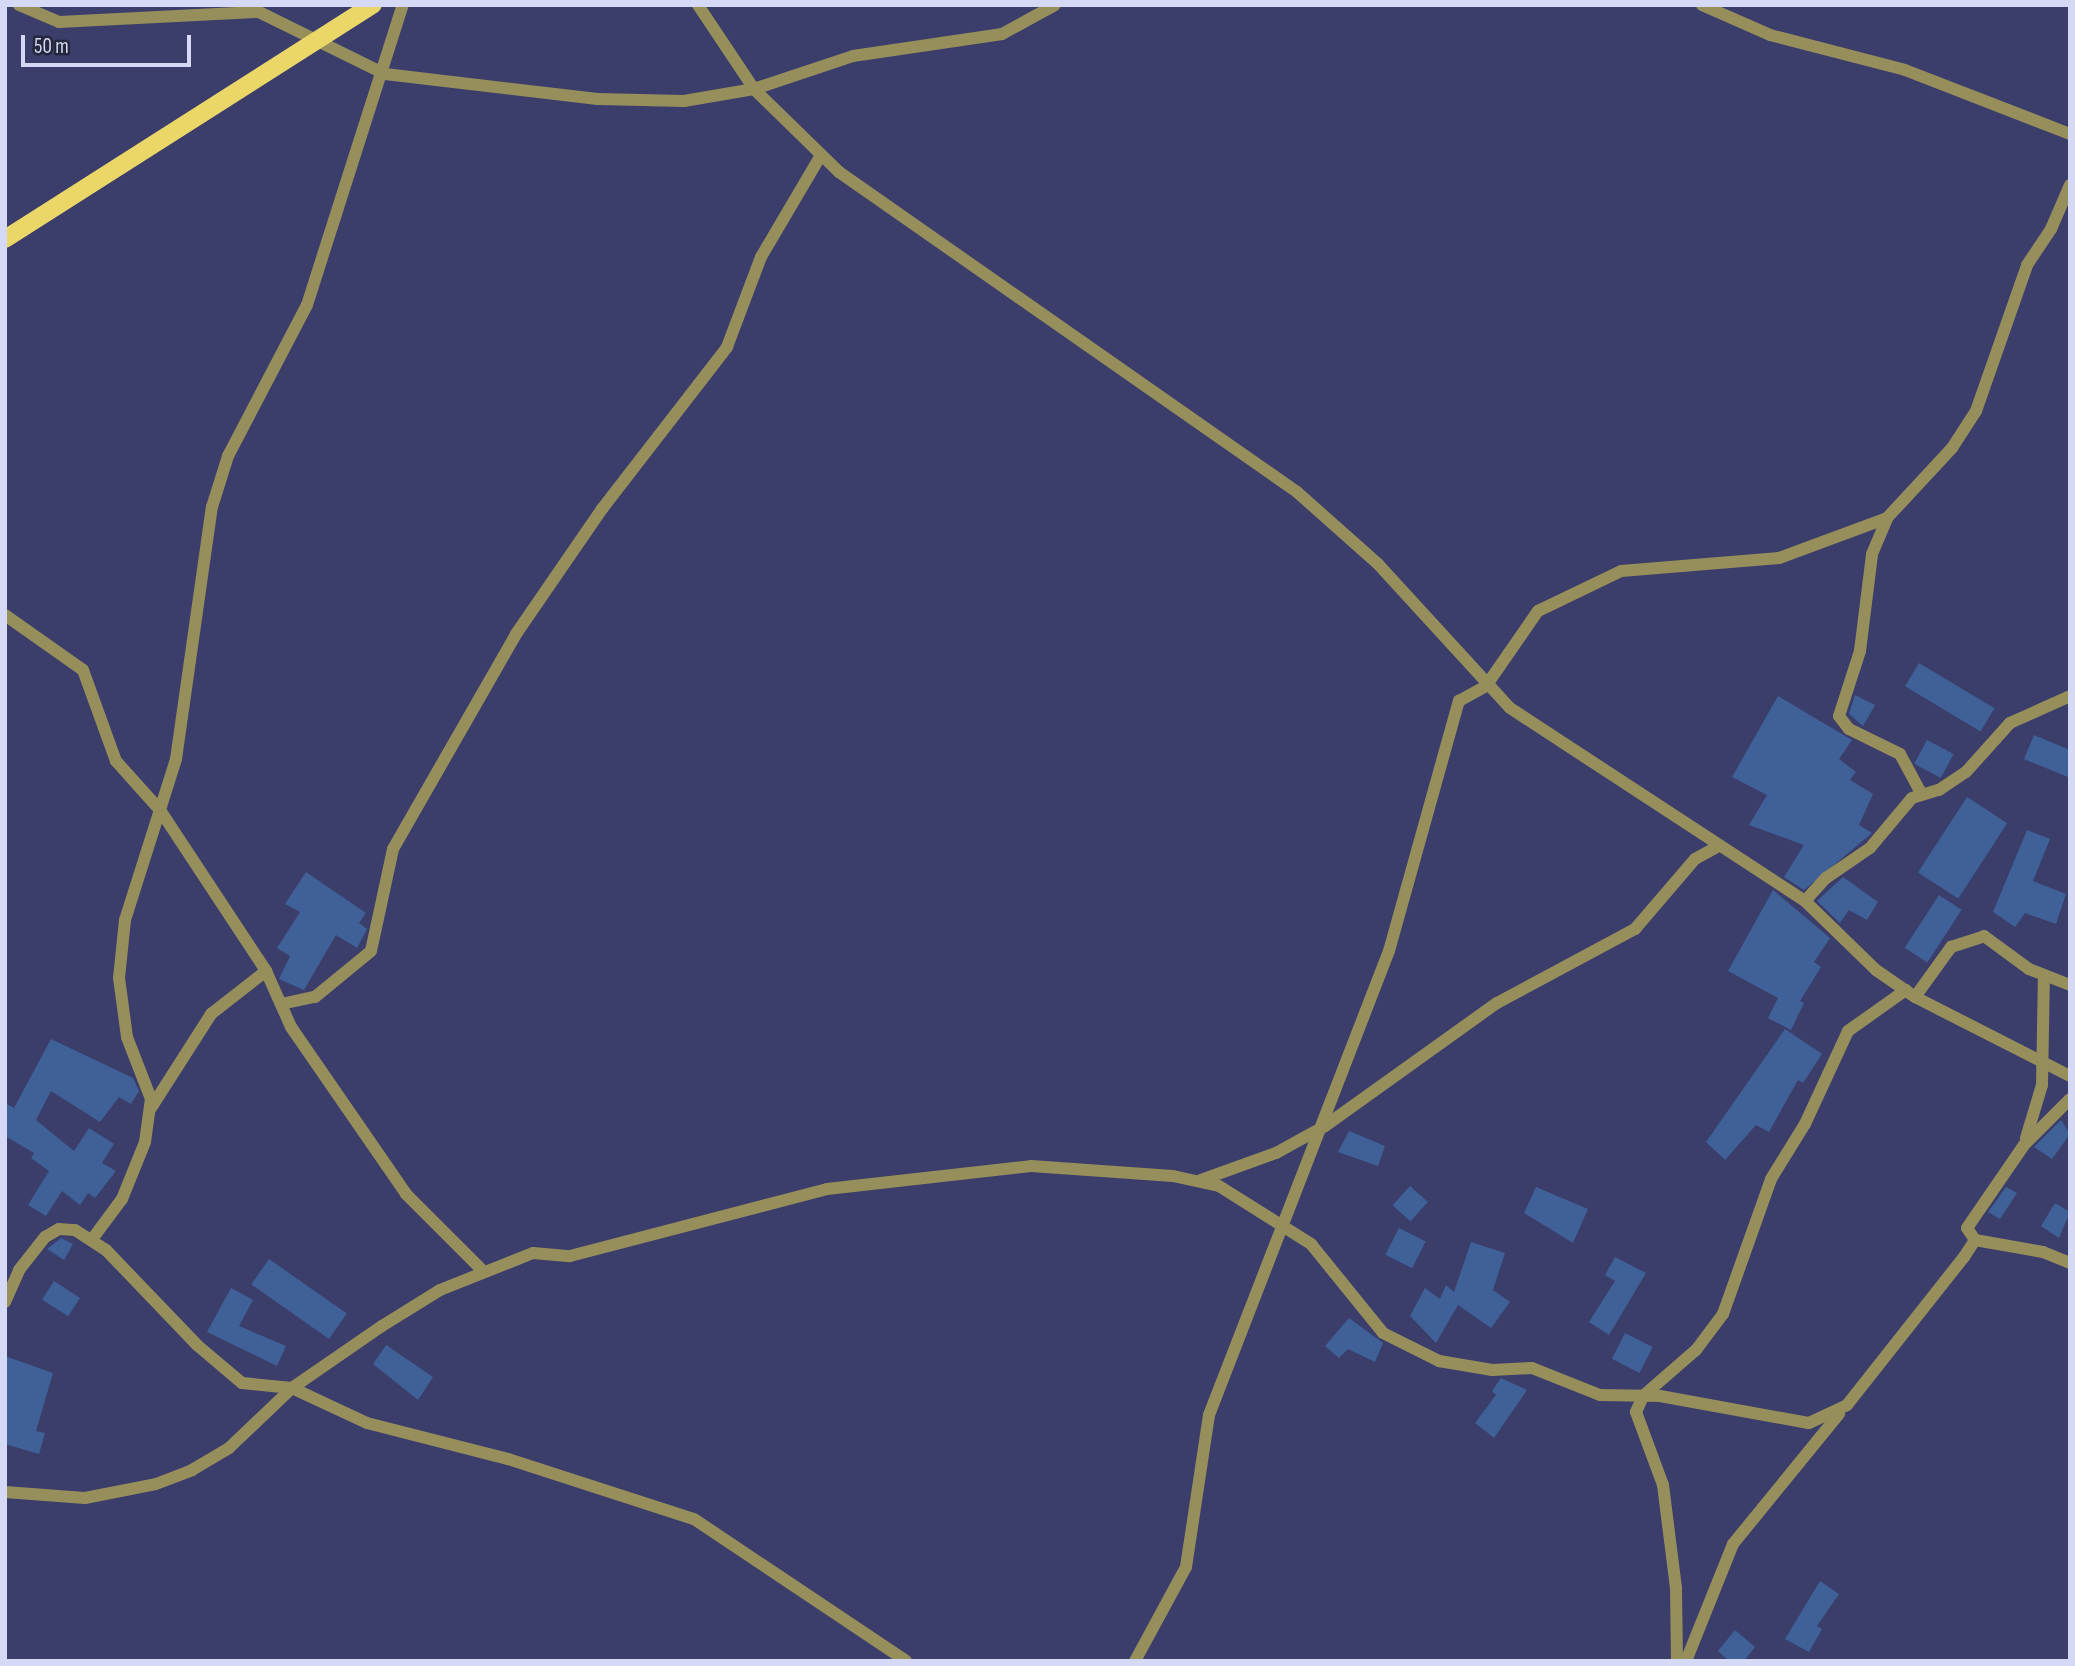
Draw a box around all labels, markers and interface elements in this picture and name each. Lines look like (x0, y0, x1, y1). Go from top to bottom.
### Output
scale bar (24, 21, 194, 65)
text: 50 m (34, 34, 69, 59)

